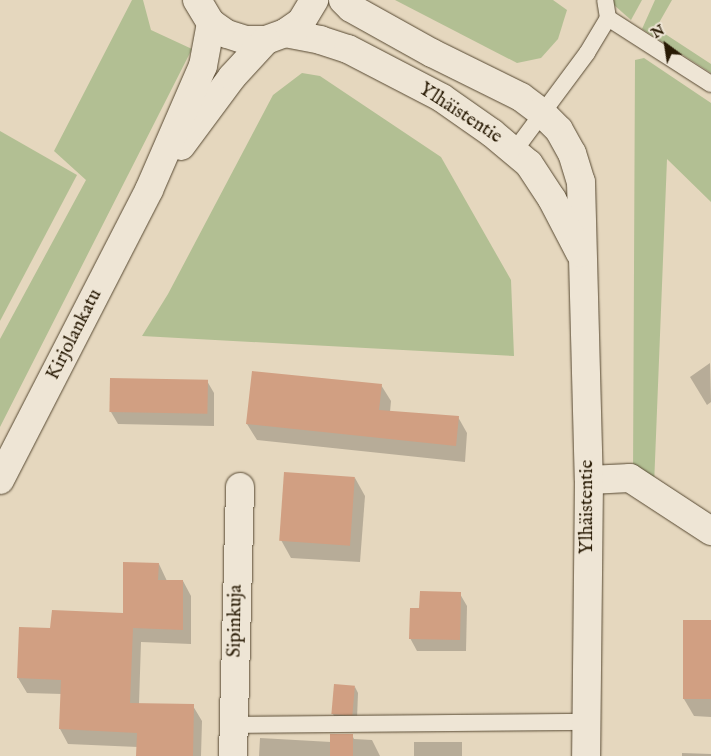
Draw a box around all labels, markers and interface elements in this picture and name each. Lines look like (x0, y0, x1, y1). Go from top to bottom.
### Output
north arrow (641, 20, 691, 70)
text: N (648, 21, 668, 43)
street label: Ylhäistentie (414, 79, 506, 149)
street label: Kirjolankatu (42, 286, 108, 384)
street label: Ylhäistentie (577, 460, 599, 554)
street label: Sipinkuja (224, 584, 248, 658)

